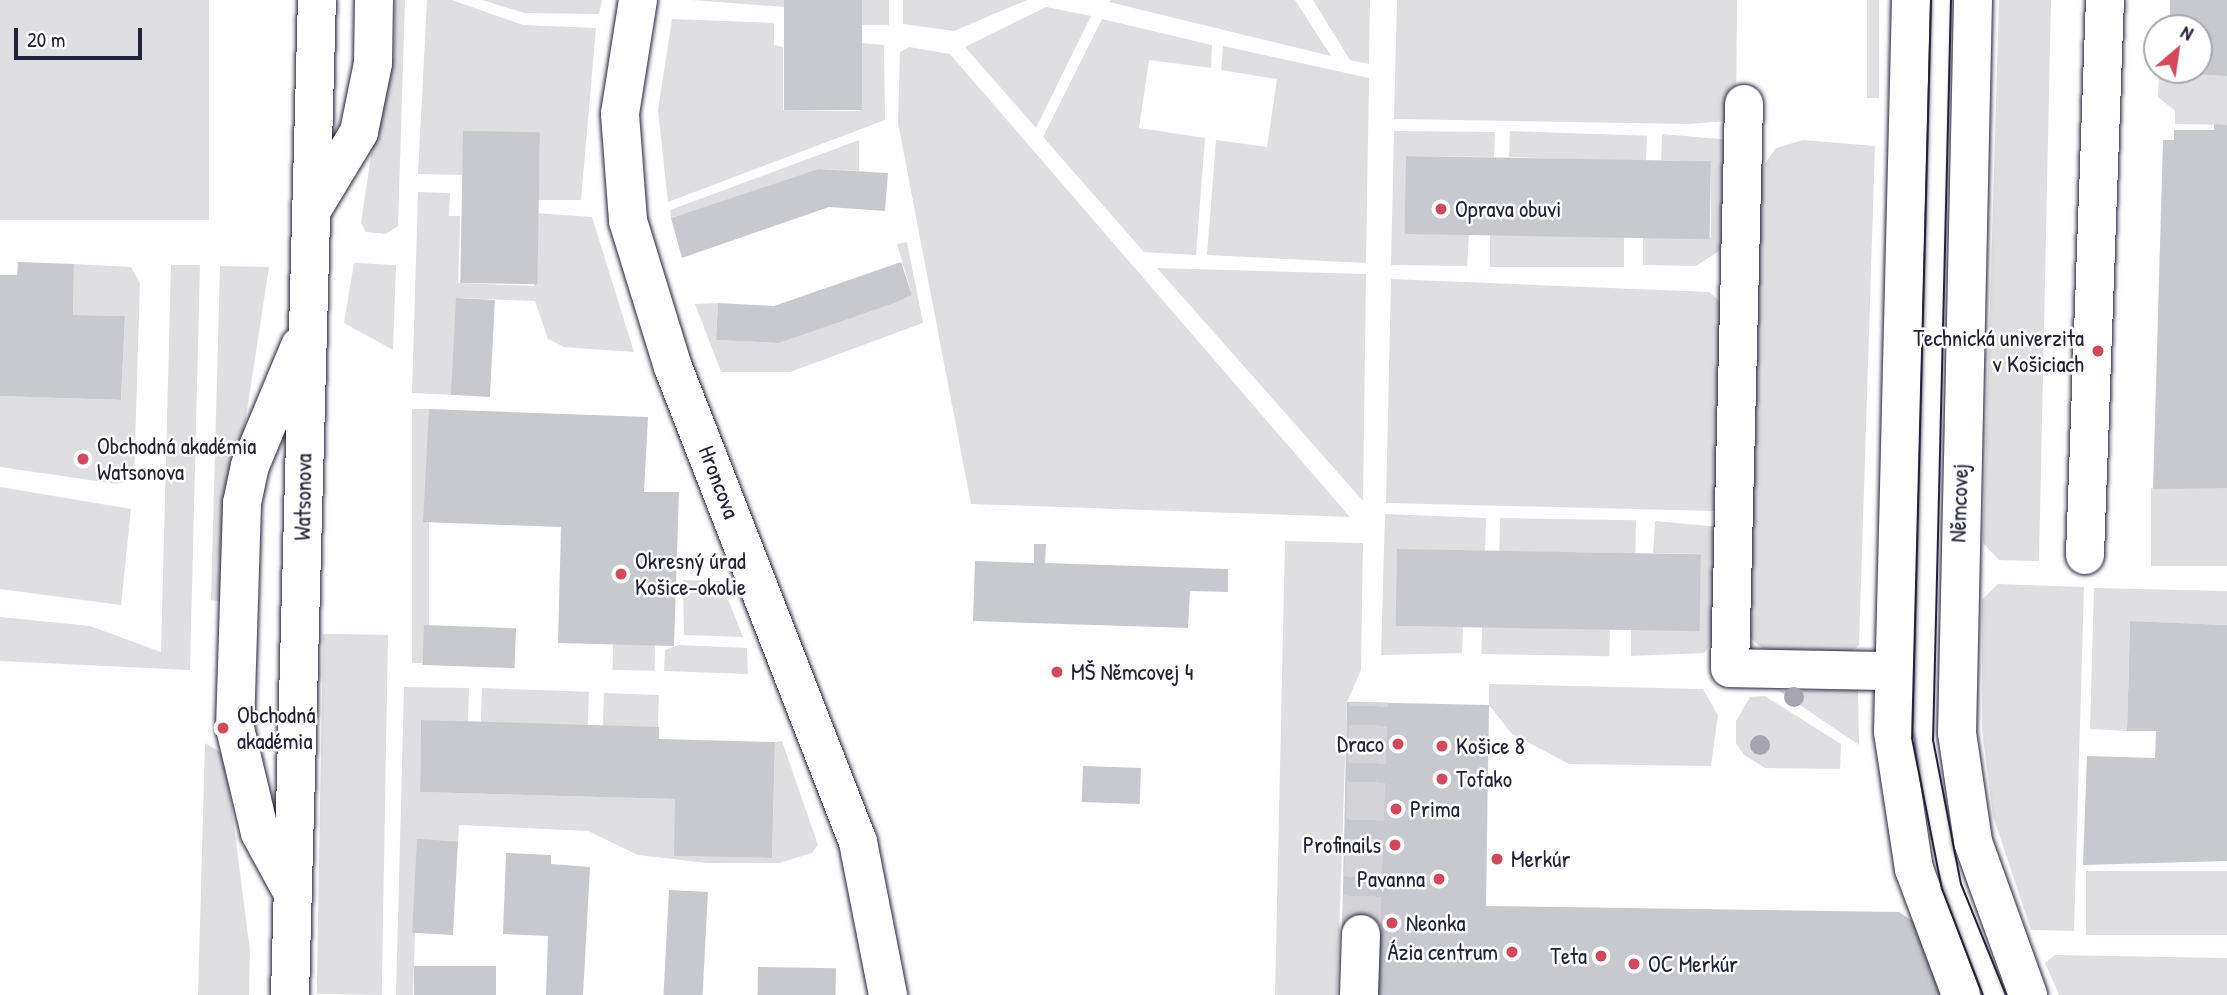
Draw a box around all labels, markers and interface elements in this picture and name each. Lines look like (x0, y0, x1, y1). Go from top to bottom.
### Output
scale bar (18, 14, 145, 58)
north arrow (2143, 14, 2213, 84)
text: N (2176, 19, 2198, 46)
text: 20 m (27, 25, 65, 54)
place label: Oprava obuvi (1455, 195, 1561, 223)
marker: Oprava obuvi (1433, 201, 1449, 217)
place label: Technická univerzita v Košiciach (1913, 324, 2084, 378)
marker: Technická univerzita v Košiciach (2090, 343, 2106, 359)
place label: Obchodná akadémia Watsonova (97, 432, 256, 486)
street label: Hroncova (693, 442, 745, 522)
marker: Obchodná akadémia Watsonova (75, 451, 91, 467)
street label: Watsonova (288, 453, 318, 541)
street label: Němcovej (1944, 463, 1974, 543)
place label: Okresný úrad Košice-okolie (635, 547, 746, 601)
marker: Okresný úrad Košice-okolie (613, 566, 629, 582)
place label: MŠ Němcovej 4 (1071, 658, 1193, 686)
marker: MŠ Němcovej 4 (1049, 664, 1065, 680)
place label: Obchodná akadémia (237, 701, 315, 755)
marker: Obchodná akadémia (215, 720, 231, 736)
place label: Draco (1337, 730, 1384, 758)
place label: Košice 8 (1456, 732, 1525, 760)
marker: Draco (1390, 736, 1406, 752)
marker: Košice 8 (1434, 738, 1450, 754)
place label: Tofako (1456, 765, 1512, 793)
marker: Tofako (1434, 771, 1450, 787)
place label: Prima (1410, 795, 1460, 823)
marker: Prima (1388, 801, 1404, 817)
place label: Profinails (1303, 831, 1381, 859)
marker: Profinails (1387, 837, 1403, 853)
place label: Merkúr (1511, 845, 1570, 873)
marker: Merkúr (1489, 851, 1505, 867)
place label: Pavanna (1357, 865, 1425, 893)
marker: Pavanna (1431, 871, 1447, 887)
place label: Neonka (1406, 909, 1466, 937)
marker: Neonka (1384, 915, 1400, 931)
place label: Ázia centrum (1387, 938, 1498, 966)
place label: Teta (1550, 942, 1587, 970)
marker: Ázia centrum (1504, 944, 1520, 960)
marker: Teta (1593, 948, 1609, 964)
place label: OC Merkúr (1648, 950, 1738, 978)
marker: OC Merkúr (1626, 956, 1642, 972)

